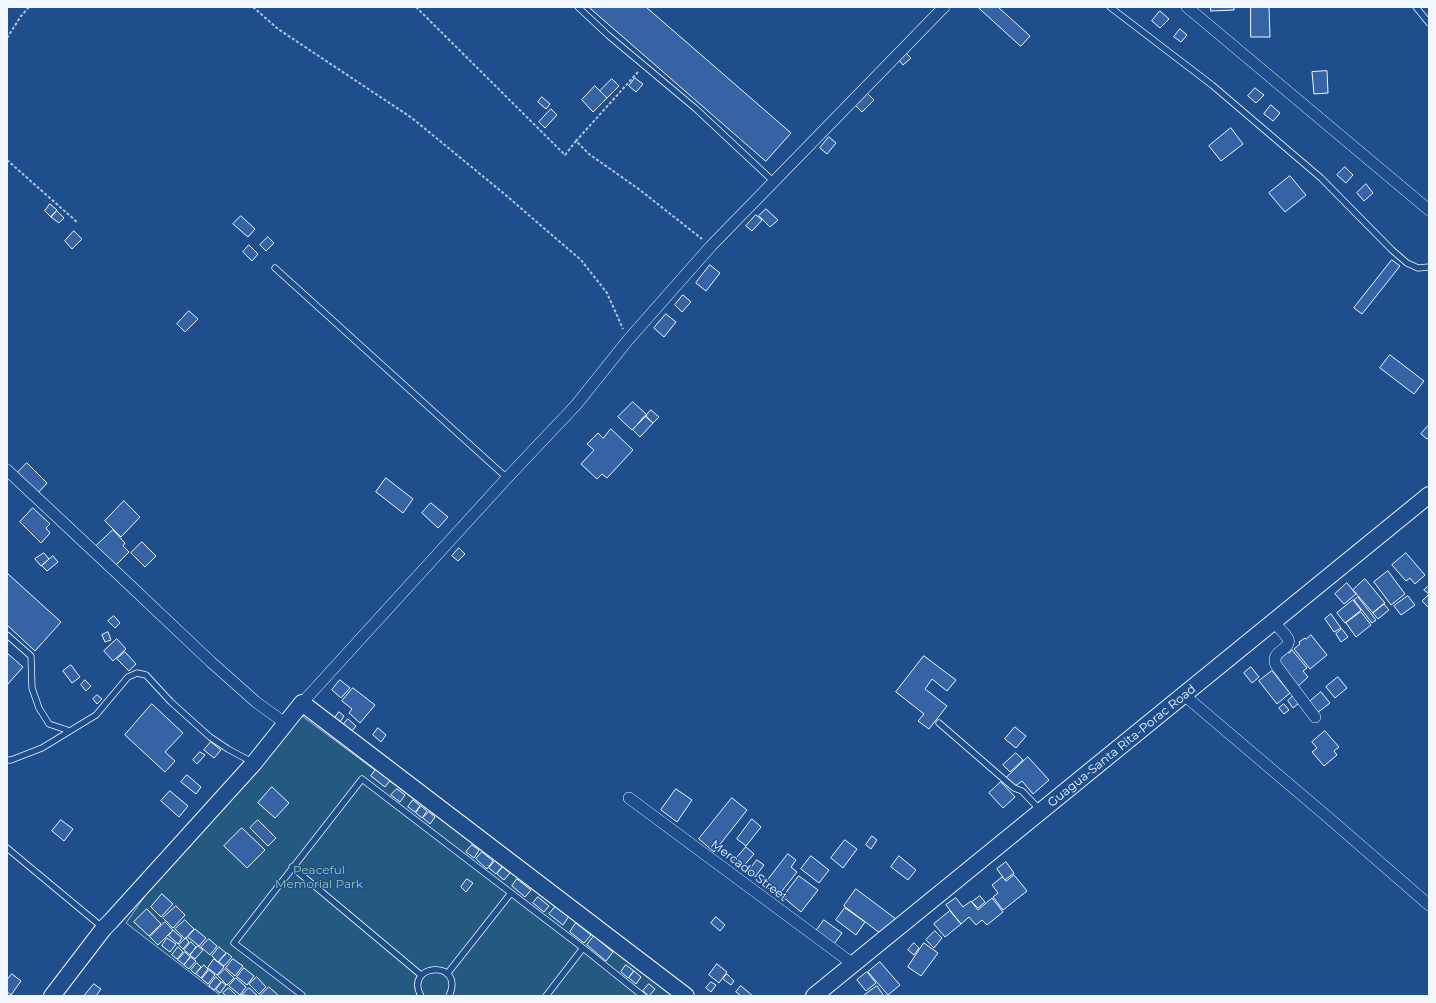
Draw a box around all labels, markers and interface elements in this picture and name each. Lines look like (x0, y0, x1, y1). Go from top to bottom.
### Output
street label: Guagua-Santa Rita-Porac Road (1045, 682, 1199, 810)
street label: Mercado Street (708, 837, 790, 905)
park label: Peaceful Memorial Park (275, 863, 363, 891)

